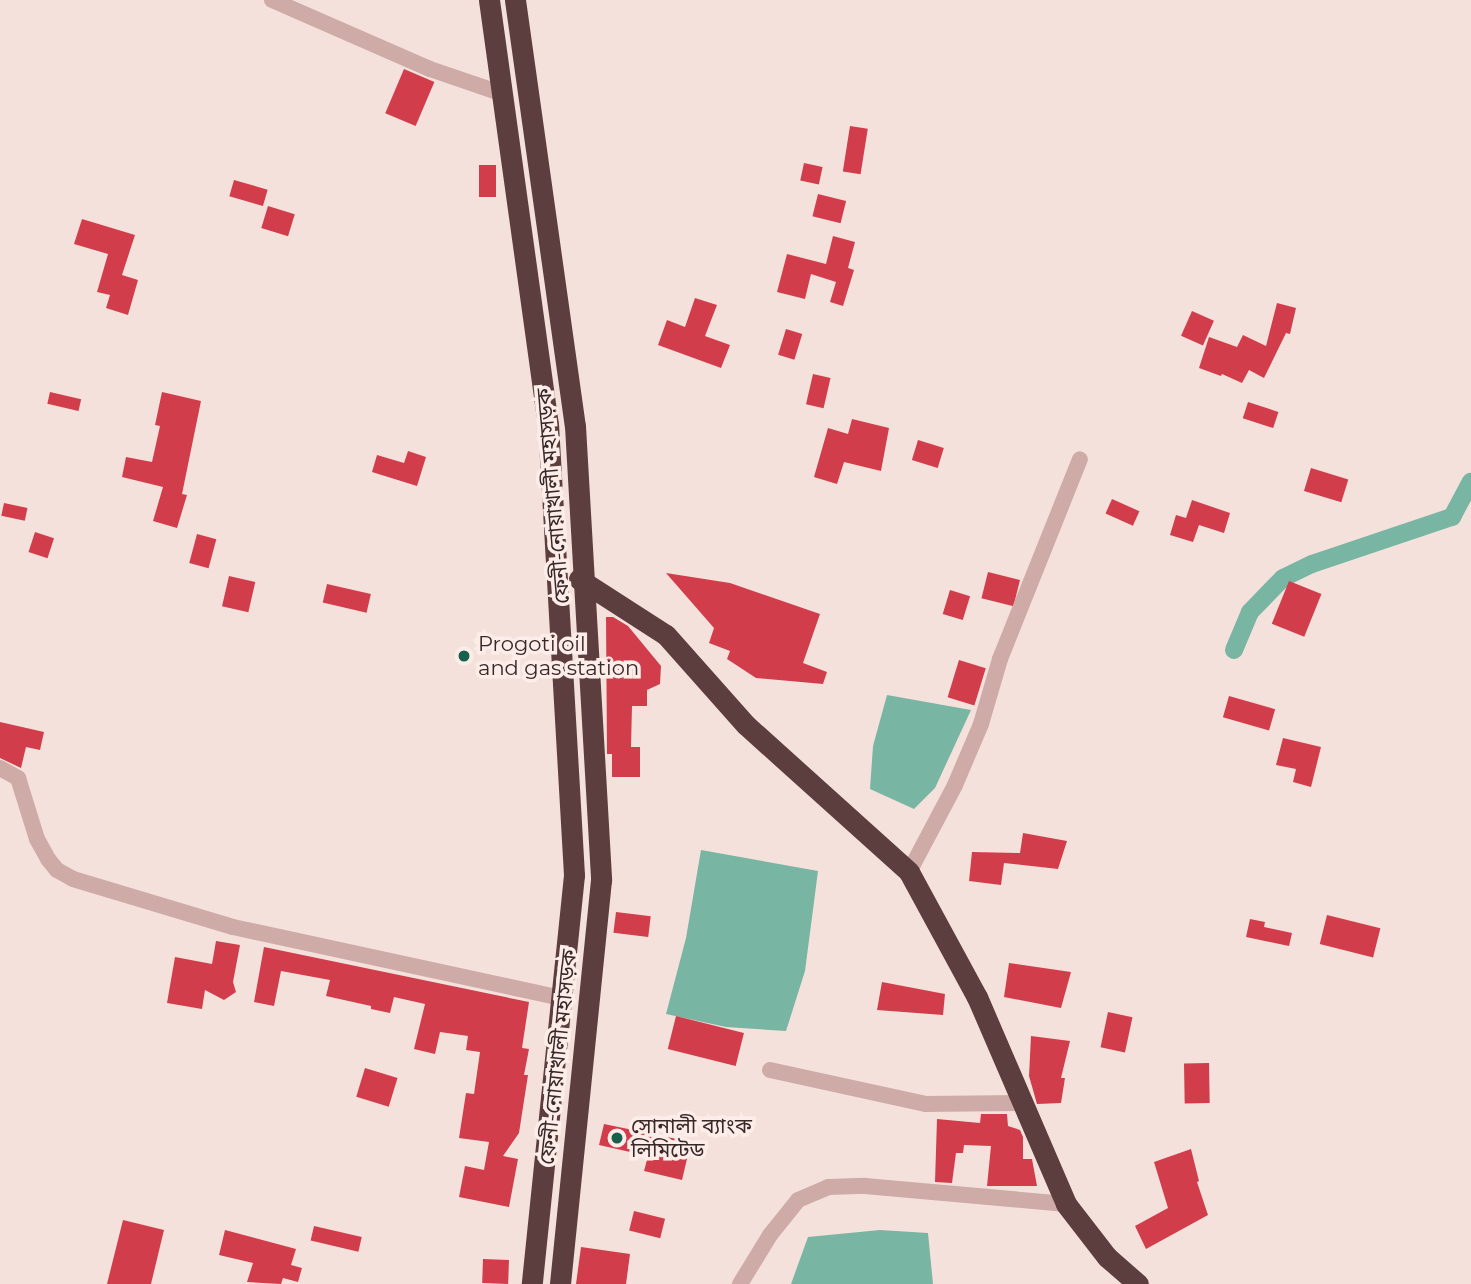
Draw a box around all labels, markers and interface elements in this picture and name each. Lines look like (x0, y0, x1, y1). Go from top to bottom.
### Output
street label: ফেনী-নোয়াখালী মহাসড়ক (531, 387, 575, 605)
place label: Progoti oil and gas station (478, 631, 639, 681)
marker: Progoti oil and gas station (456, 648, 472, 664)
street label: ফেনী-নোয়াখালী মহাসড়ক (534, 948, 582, 1166)
place label: সোনালী ব্যাংক লিমিটেড (631, 1113, 752, 1163)
marker: সোনালী ব্যাংক লিমিটেড (609, 1130, 625, 1146)

